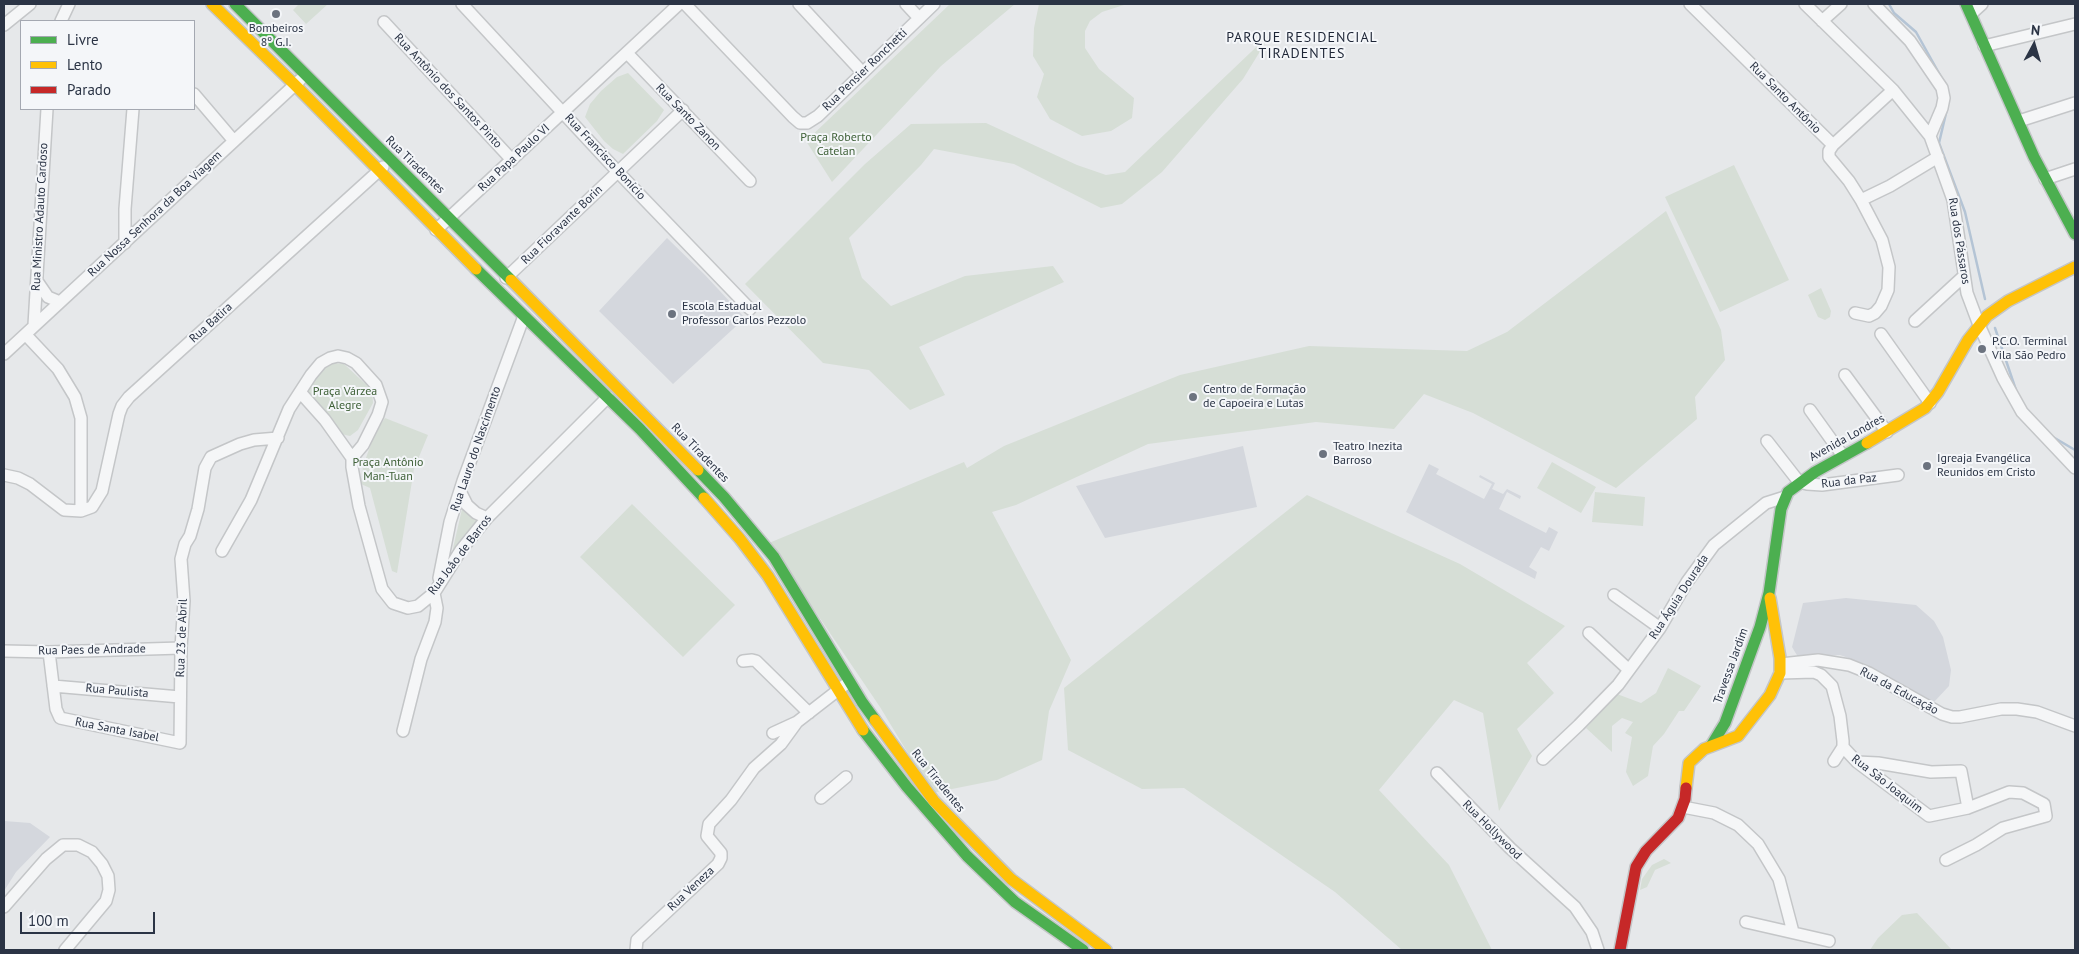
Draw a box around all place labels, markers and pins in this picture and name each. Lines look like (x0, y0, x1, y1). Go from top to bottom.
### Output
marker: Bombeiros 8º G.I. (270, 8, 282, 20)
place label: Bombeiros 8º G.I. (249, 22, 303, 50)
place label: Escola Estadual Professor Carlos Pezzolo (682, 300, 806, 328)
marker: Escola Estadual Professor Carlos Pezzolo (666, 308, 678, 320)
place label: P.C.O. Terminal Vila São Pedro (1992, 335, 2067, 363)
marker: P.C.O. Terminal Vila São Pedro (1976, 343, 1988, 355)
place label: Centro de Formação de Capoeira e Lutas (1203, 383, 1306, 411)
marker: Centro de Formação de Capoeira e Lutas (1187, 391, 1199, 403)
place label: Teatro Inezita Barroso (1333, 440, 1403, 468)
marker: Teatro Inezita Barroso (1317, 448, 1329, 460)
place label: Igreaja Evangélica Reunidos em Cristo (1937, 452, 2035, 480)
marker: Igreaja Evangélica Reunidos em Cristo (1921, 460, 1933, 472)

